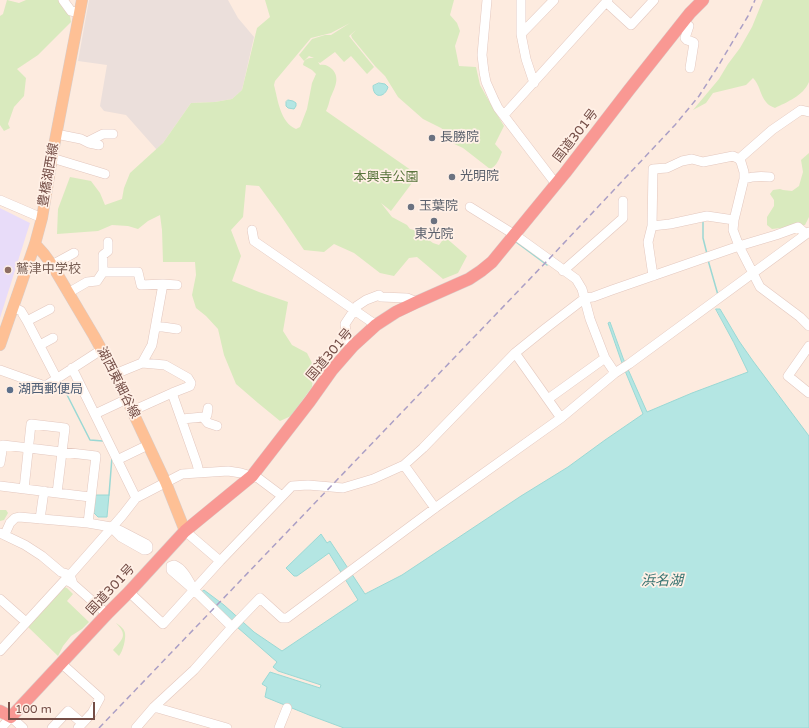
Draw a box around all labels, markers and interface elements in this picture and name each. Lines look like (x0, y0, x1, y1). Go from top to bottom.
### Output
street label: 国道301号 (550, 106, 602, 166)
place label: 長勝院 (440, 130, 479, 146)
marker: 長勝院 (427, 133, 437, 143)
street label: 豊橋湖西線 (36, 142, 62, 208)
place label: 光明院 (460, 169, 499, 185)
park label: 本興寺公園 (354, 170, 418, 186)
marker: 光明院 (447, 172, 457, 182)
place label: 玉葉院 (419, 199, 458, 215)
marker: 玉葉院 (406, 202, 416, 212)
marker: 東光院 (429, 216, 439, 226)
place label: 東光院 (415, 227, 453, 243)
place label: 鷲津中学校 (16, 262, 81, 278)
marker: 鷲津中学校 (3, 265, 13, 275)
street label: 国道301号 (304, 326, 356, 384)
street label: 湖西東細谷線 (93, 345, 143, 421)
place label: 湖西郵便局 (18, 382, 83, 398)
marker: 湖西郵便局 (5, 385, 15, 395)
street label: 国道301号 (84, 561, 138, 619)
water label: 浜名湖 (641, 573, 683, 589)
scale bar (10, 694, 97, 720)
text: 100 m (15, 702, 52, 716)

